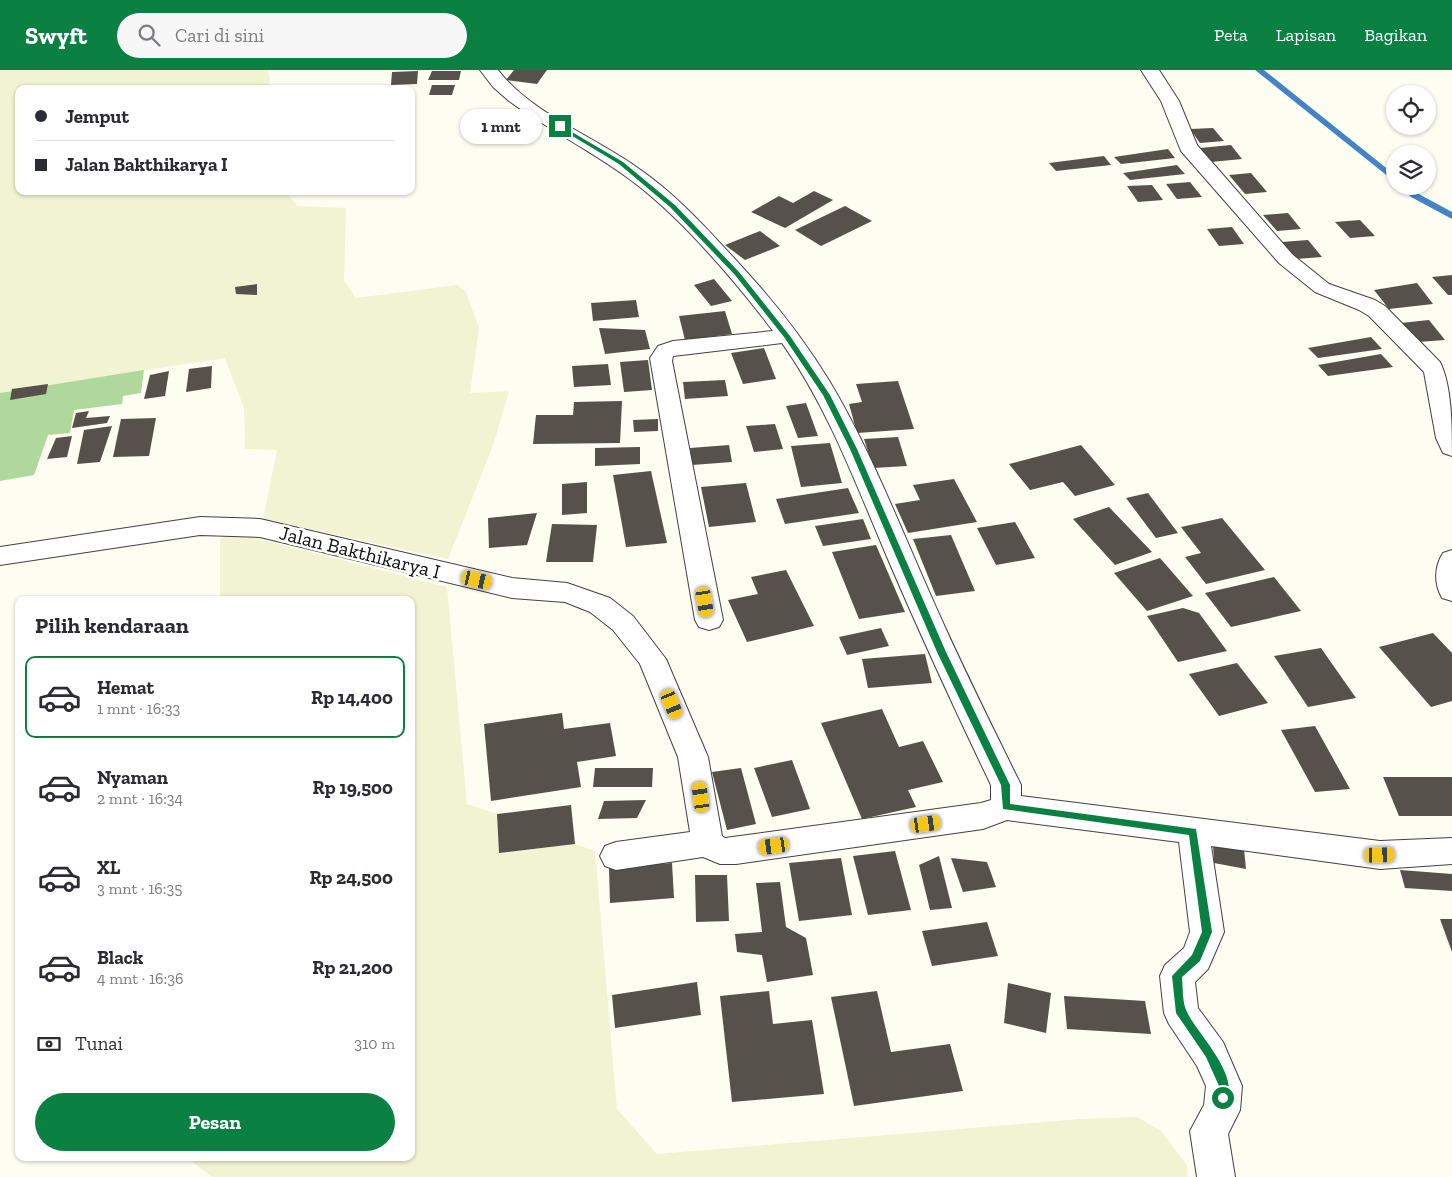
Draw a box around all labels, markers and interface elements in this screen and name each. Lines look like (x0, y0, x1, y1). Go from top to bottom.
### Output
search box (117, 13, 467, 58)
text: Swyft (25, 21, 87, 50)
icon: search (135, 21, 163, 49)
text: Cari di sini (175, 24, 264, 47)
text: Peta (1214, 24, 1248, 46)
text: Lapisan (1276, 24, 1336, 46)
text: Bagikan (1364, 24, 1427, 46)
map controls (1386, 85, 1436, 195)
button: locate (1386, 85, 1436, 135)
text: Jemput (65, 105, 129, 128)
callout: 1 mnt (460, 108, 542, 144)
route end (549, 115, 571, 137)
text: 1 mnt (481, 117, 521, 136)
button: layers (1386, 145, 1436, 195)
text: Jalan Bakthikarya I (65, 153, 228, 176)
street label: Jalan Bakthikarya I (277, 520, 443, 584)
car (460, 569, 493, 591)
car (695, 586, 714, 618)
text: Pilih kendaraan (35, 612, 189, 639)
icon: car (37, 675, 82, 720)
text: Hemat (97, 676, 154, 699)
text: Rp 14,400 (311, 686, 393, 709)
car (659, 687, 684, 721)
text: 1 mnt · 16:33 (97, 699, 180, 718)
icon: car (37, 765, 82, 810)
text: Nyaman (97, 766, 168, 789)
text: Rp 19,500 (313, 776, 393, 799)
car (691, 781, 710, 813)
text: 2 mnt · 16:34 (97, 789, 183, 808)
car (910, 814, 941, 834)
car (758, 836, 789, 856)
car (1364, 847, 1395, 863)
icon: car (37, 855, 82, 900)
text: XL (97, 856, 120, 879)
text: Rp 24,500 (309, 866, 393, 889)
text: 3 mnt · 16:35 (97, 879, 182, 898)
icon: car (37, 945, 82, 990)
text: Black (97, 946, 143, 969)
text: Rp 21,200 (312, 956, 393, 979)
text: 4 mnt · 16:36 (97, 969, 184, 988)
icon: cash (35, 1030, 63, 1058)
text: Tunai (75, 1032, 123, 1055)
text: 310 m (354, 1034, 395, 1053)
route start (1212, 1087, 1234, 1109)
button: Pesan (35, 1093, 395, 1151)

